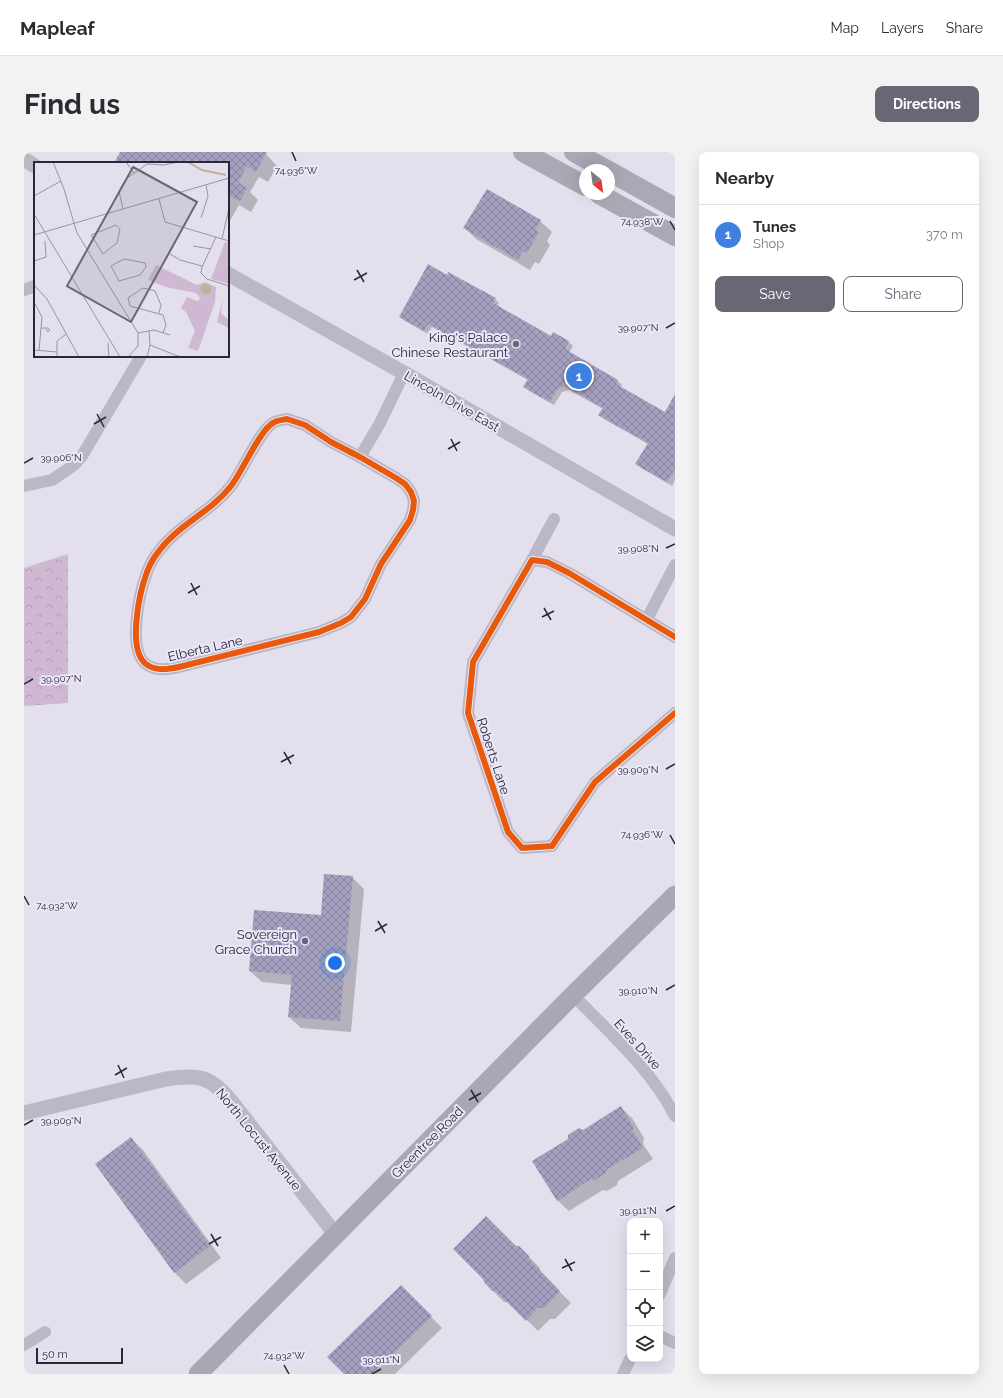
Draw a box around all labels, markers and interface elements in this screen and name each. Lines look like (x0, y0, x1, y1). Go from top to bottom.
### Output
text: Mapleaf (20, 17, 95, 39)
text: Map (831, 20, 859, 36)
text: Layers (881, 20, 924, 36)
text: Share (946, 20, 983, 36)
button: Directions (875, 86, 979, 122)
text: Find us (24, 88, 120, 121)
inset map (34, 162, 229, 357)
north arrow (579, 164, 615, 200)
text: 74.936°W (275, 165, 318, 176)
text: Nearby (715, 168, 774, 188)
text: 74.938°W (621, 216, 664, 227)
text: Tunes (753, 218, 796, 236)
text: 1 (725, 227, 731, 242)
text: 370 m (926, 227, 963, 242)
text: Shop (753, 236, 784, 251)
button: Save (715, 276, 835, 312)
button: Share (843, 276, 963, 312)
text: 39.907°N (618, 322, 658, 333)
place label: King's Palace Chinese Restaurant (391, 330, 509, 360)
marker: King's Palace Chinese Restaurant (511, 339, 521, 349)
pin: 1 (566, 361, 592, 391)
street label: Lincoln Drive East (402, 368, 502, 435)
text: 39.906°N (40, 452, 82, 463)
text: 39.908°N (617, 543, 659, 554)
street label: Elberta Lane (166, 633, 244, 664)
text: 39.907°N (41, 673, 81, 684)
street label: Roberts Lane (474, 716, 513, 797)
text: 39.909°N (618, 764, 658, 775)
text: 74.936°W (621, 829, 664, 840)
text: 74.932°W (36, 900, 78, 911)
place label: Sovereign Grace Church (215, 927, 297, 957)
marker: Sovereign Grace Church (300, 936, 310, 946)
your location (325, 953, 345, 973)
text: 39.910°N (618, 985, 658, 996)
street label: Eves Drive (611, 1016, 664, 1073)
street label: North Locust Avenue (213, 1085, 305, 1194)
street label: Greentree Road (388, 1103, 466, 1181)
text: 39.909°N (41, 1115, 81, 1126)
text: 39.911°N (619, 1205, 657, 1216)
map controls (627, 1218, 663, 1362)
button: + (627, 1218, 663, 1254)
button: − (627, 1254, 663, 1290)
button: locate (627, 1290, 663, 1326)
button: layers (627, 1326, 663, 1362)
scale bar (36, 1346, 123, 1365)
text: 50 m (42, 1348, 68, 1361)
text: 74.932°W (263, 1350, 305, 1361)
text: 39.911°N (362, 1354, 400, 1365)

